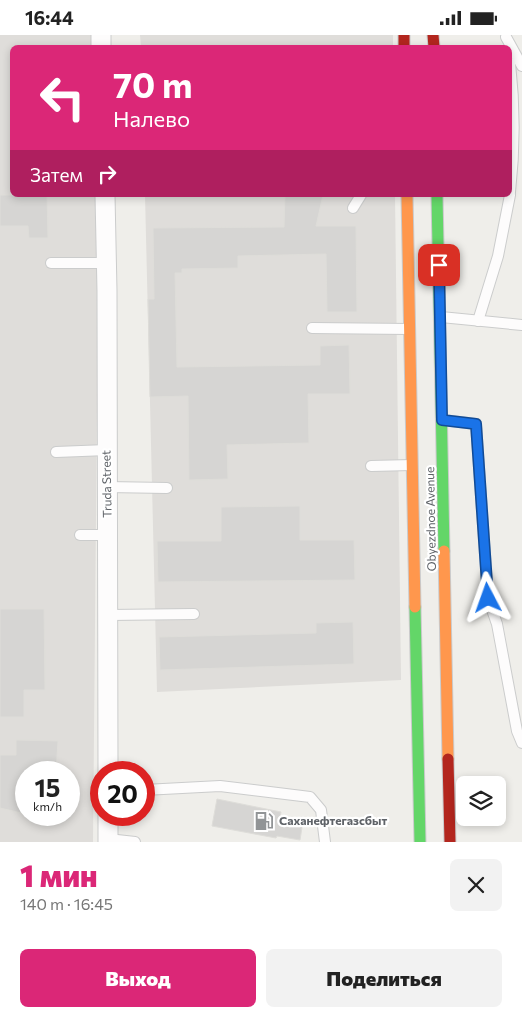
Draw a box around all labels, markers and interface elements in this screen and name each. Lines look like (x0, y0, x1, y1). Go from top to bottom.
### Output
text: 16:44 (25, 6, 74, 29)
text: 70 m (113, 62, 193, 105)
icon: left (30, 65, 95, 130)
text: Налево (113, 105, 190, 132)
icon: right (93, 160, 121, 188)
text: Затем (30, 163, 83, 186)
pin (418, 244, 460, 286)
icon: arrive (425, 251, 453, 279)
street label: Truda Street (98, 450, 114, 518)
street label: Obyezdnoe Avenue (422, 467, 438, 571)
position arrow (461, 571, 513, 623)
speed limit sign: 20 (90, 761, 155, 826)
text: 15 (35, 772, 60, 802)
map controls (456, 776, 506, 826)
button: layers (456, 776, 506, 826)
text: km/h (33, 799, 62, 813)
fuel station icon: Саханефтегазсбыт (253, 810, 275, 832)
place label: Саханефтегазсбыт (279, 813, 387, 827)
text: 1 мин (20, 856, 98, 893)
button: close (450, 859, 502, 911)
text: 140 m · 16:45 (20, 894, 113, 913)
button: Выход (20, 949, 256, 1007)
button: Поделиться (266, 949, 502, 1007)

